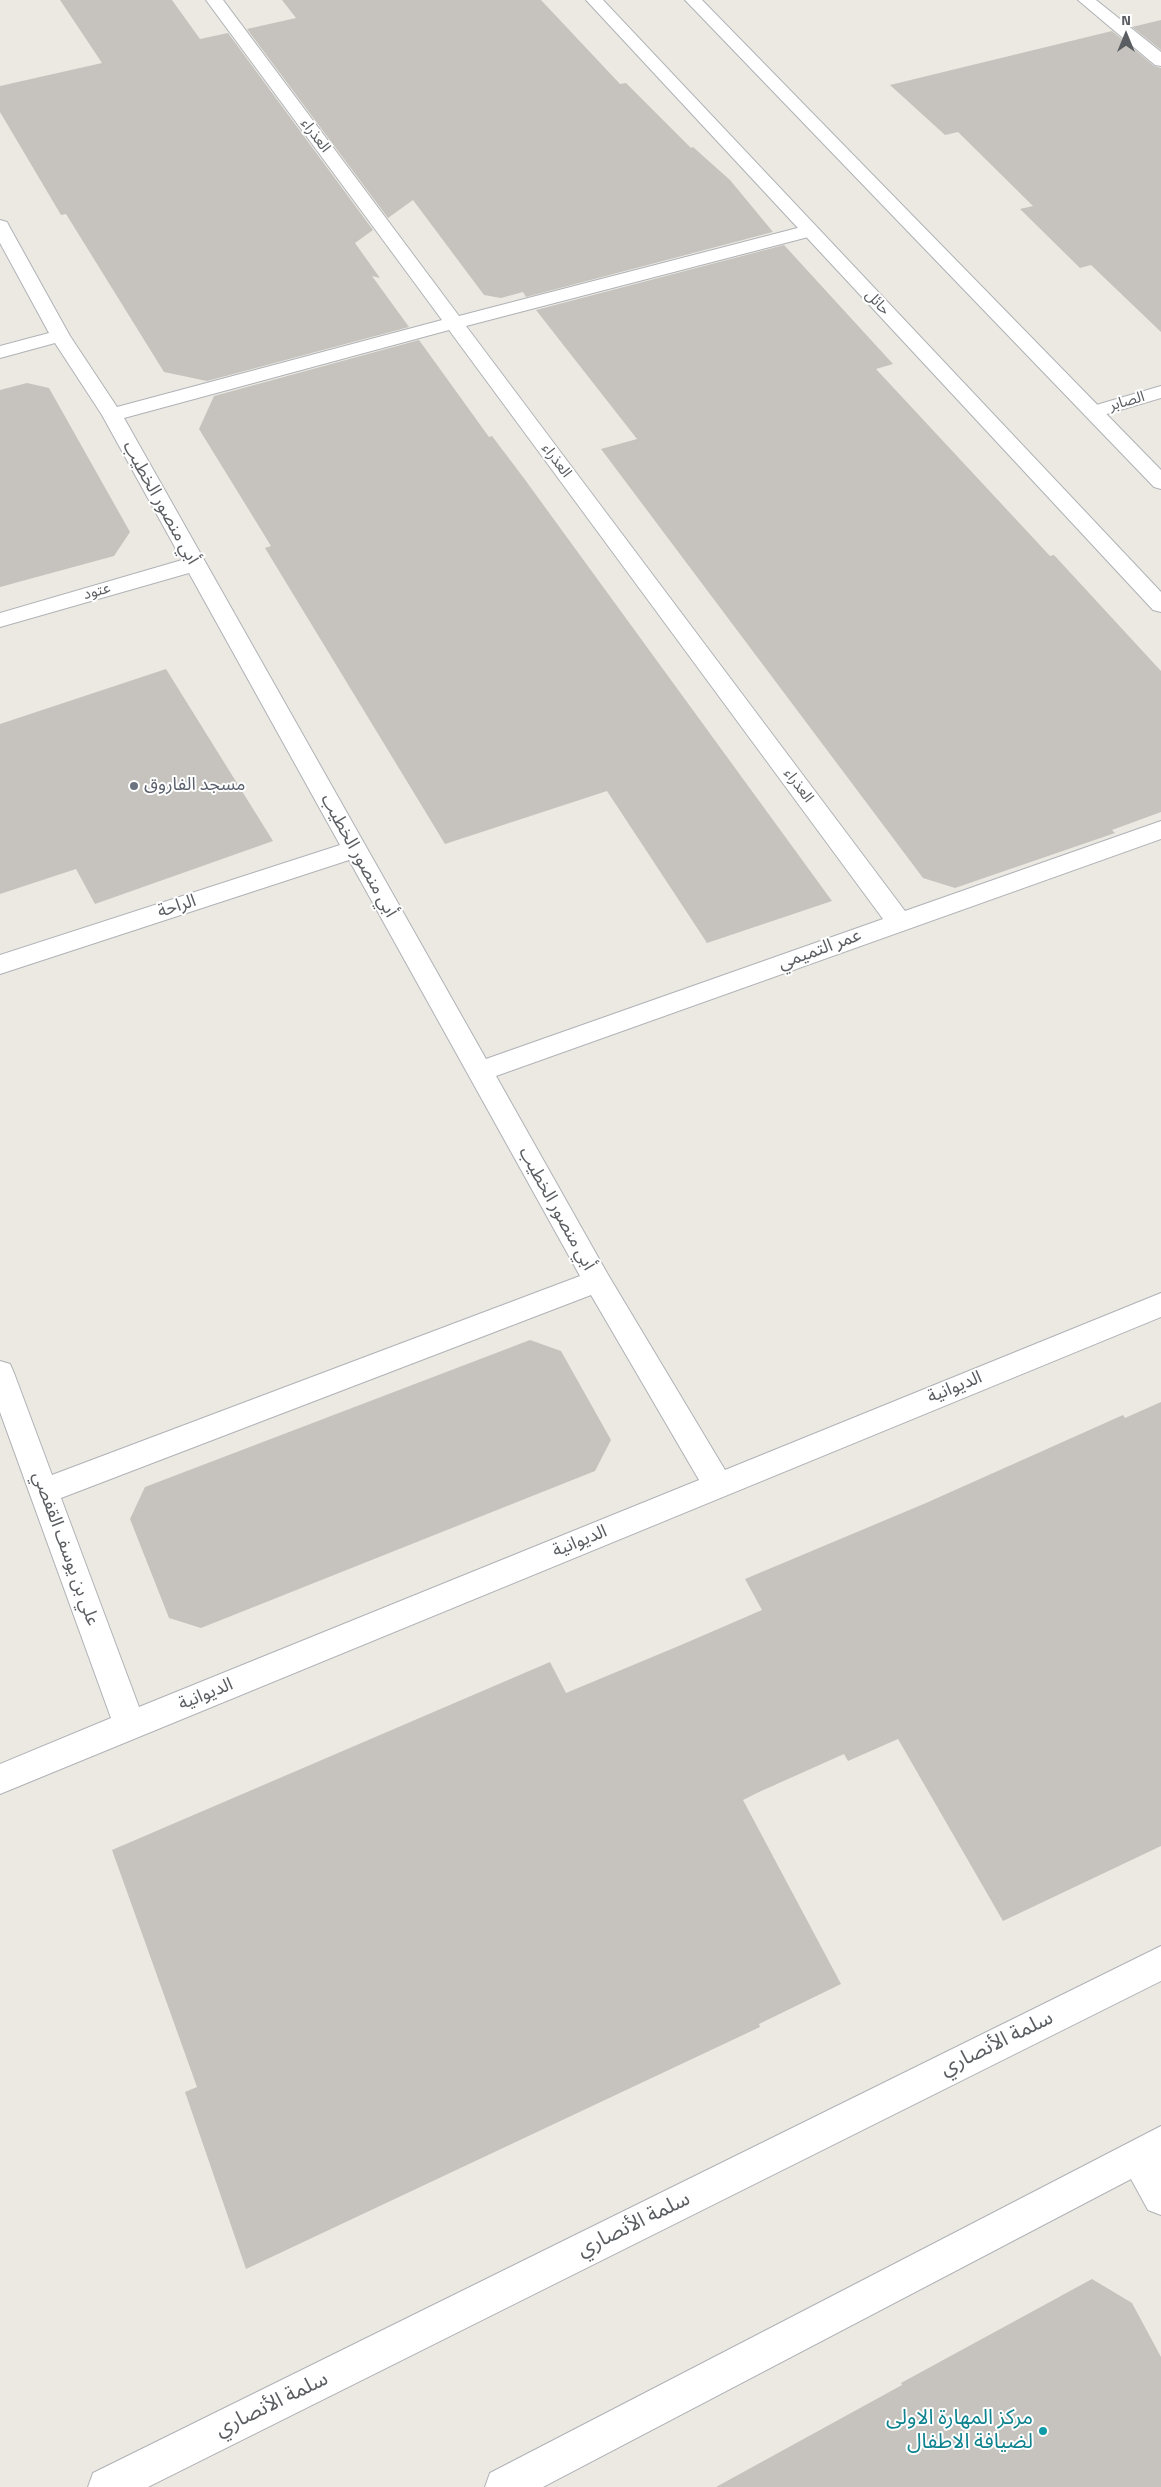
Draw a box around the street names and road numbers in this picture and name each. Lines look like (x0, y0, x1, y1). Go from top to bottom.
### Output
street label: العذراء (296, 115, 334, 157)
street label: حائل (861, 287, 893, 319)
street label: الصابر (1107, 388, 1147, 416)
street label: أبي منصور الخطيب (117, 438, 203, 568)
street label: العذراء (537, 440, 575, 482)
street label: عتود (81, 580, 113, 604)
street label: العذراء (779, 765, 817, 807)
street label: أبي منصور الخطيب (315, 791, 401, 921)
street label: الراحة (155, 891, 199, 923)
street label: عمر التميمي (775, 925, 865, 975)
street label: أبي منصور الخطيب (513, 1144, 599, 1274)
street label: الديوانية (925, 1367, 985, 1409)
street label: علي بن يوسف القفصي (27, 1469, 103, 1629)
street label: الديوانية (550, 1521, 610, 1563)
street label: الديوانية (176, 1674, 236, 1716)
street label: سلمة الأنصاري (937, 2006, 1057, 2082)
street label: سلمة الأنصاري (574, 2187, 694, 2263)
street label: سلمة الأنصاري (212, 2367, 332, 2443)

